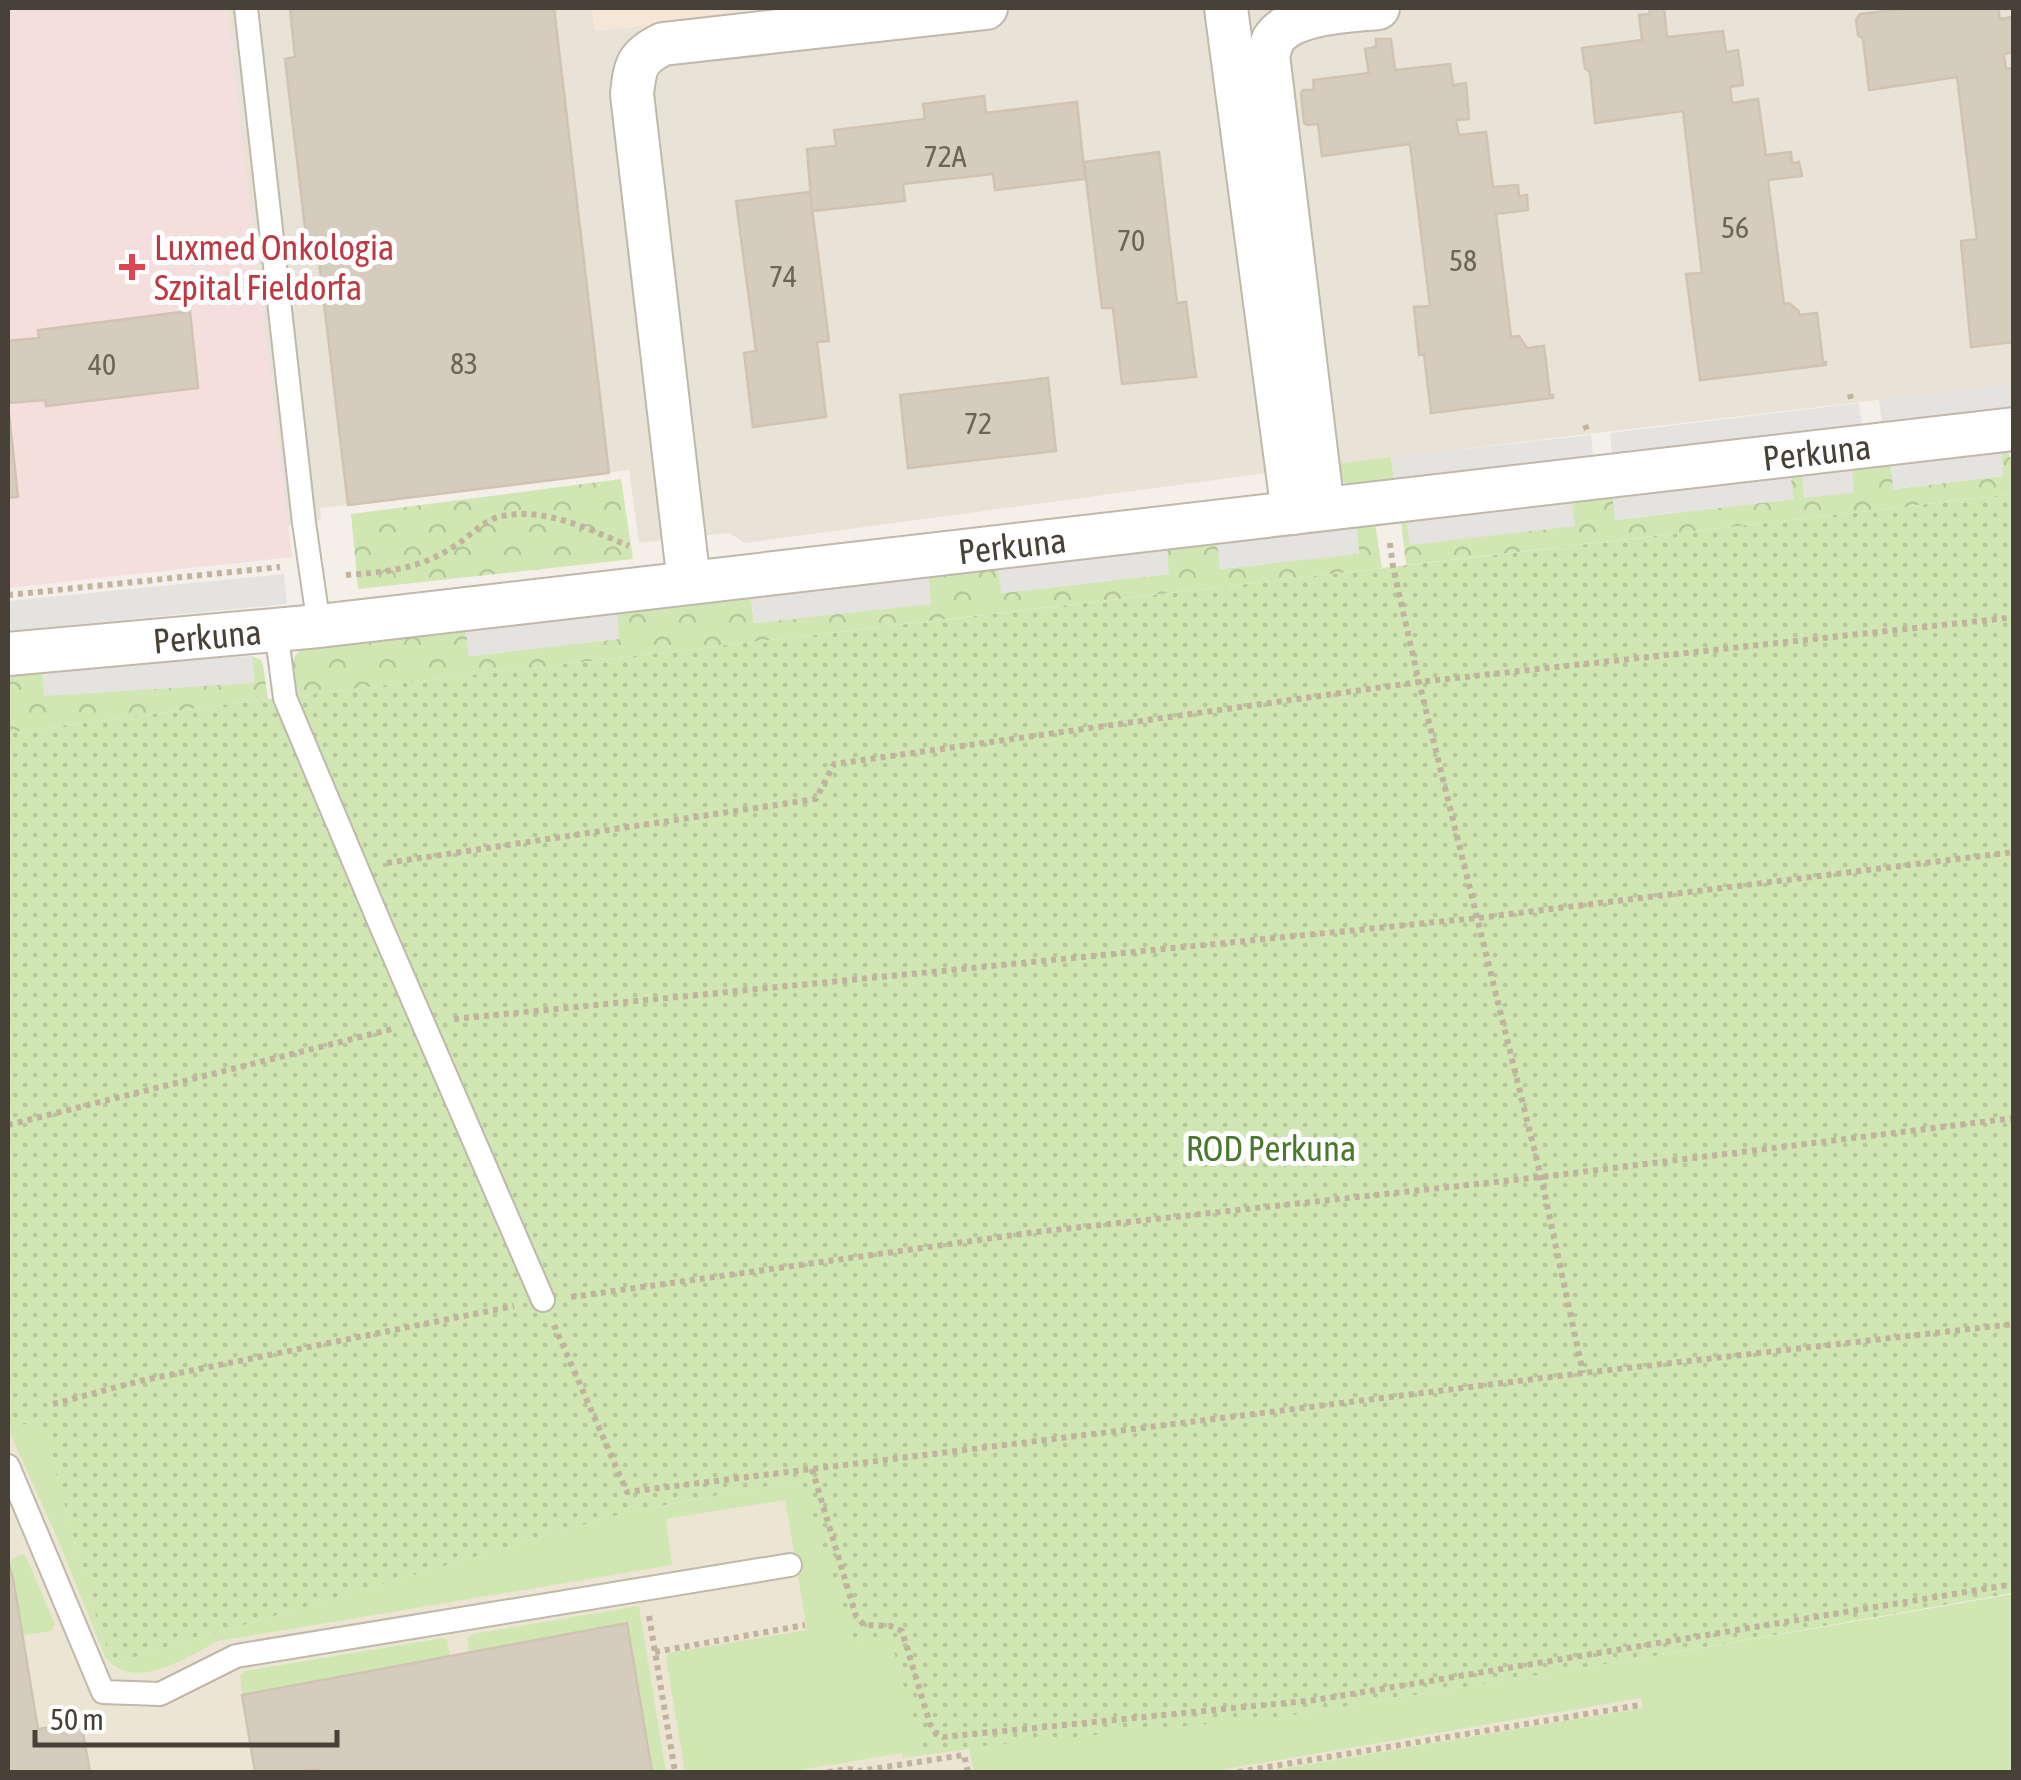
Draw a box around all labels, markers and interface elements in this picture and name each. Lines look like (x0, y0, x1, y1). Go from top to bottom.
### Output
house number: 72A (924, 139, 967, 173)
house number: 56 (1721, 210, 1749, 244)
house number: 70 (1117, 223, 1145, 257)
place label: Luxmed Onkologia Szpital Fieldorfa (154, 227, 394, 307)
house number: 58 (1449, 243, 1477, 277)
marker: Luxmed Onkologia Szpital Fieldorfa (119, 254, 145, 280)
house number: 74 (769, 259, 797, 293)
house number: 83 (450, 346, 478, 380)
house number: 40 (88, 347, 116, 381)
house number: 72 (964, 406, 992, 440)
street label: Perkuna (1760, 426, 1873, 478)
street label: Perkuna (956, 519, 1068, 572)
street label: Perkuna (151, 611, 263, 661)
park label: ROD Perkuna (1186, 1128, 1356, 1168)
scale bar (35, 1685, 338, 1747)
text: 50 m (50, 1702, 104, 1736)

